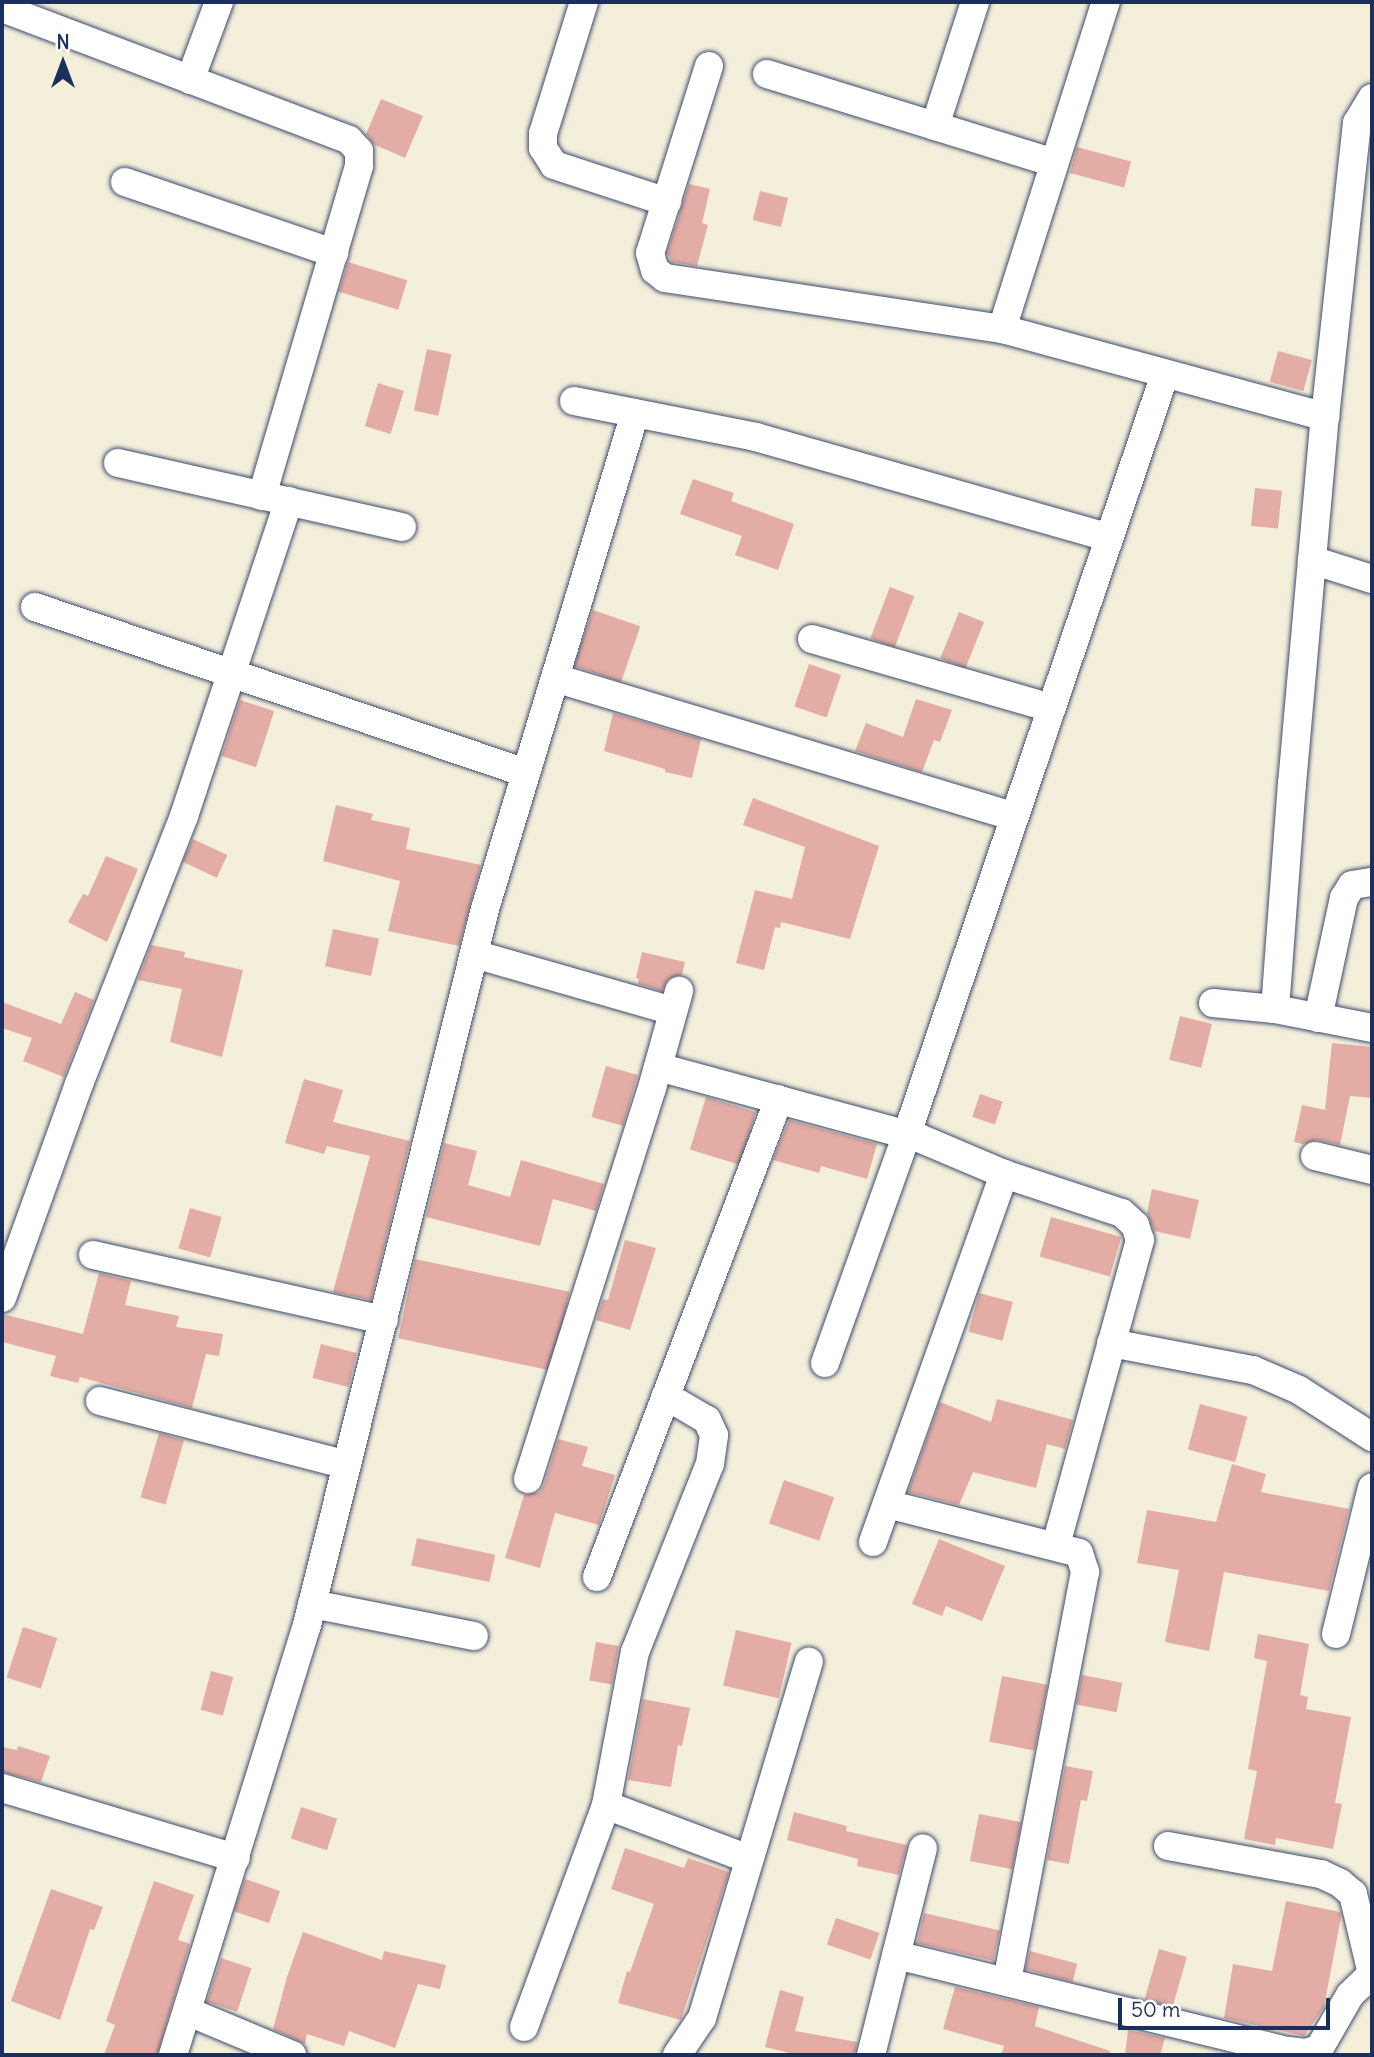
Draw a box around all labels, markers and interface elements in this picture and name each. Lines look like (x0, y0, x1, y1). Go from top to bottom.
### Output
north arrow (28, 28, 98, 98)
text: N (56, 30, 70, 54)
scale bar (1122, 1983, 1334, 2027)
text: 50 m (1131, 1996, 1180, 2023)

